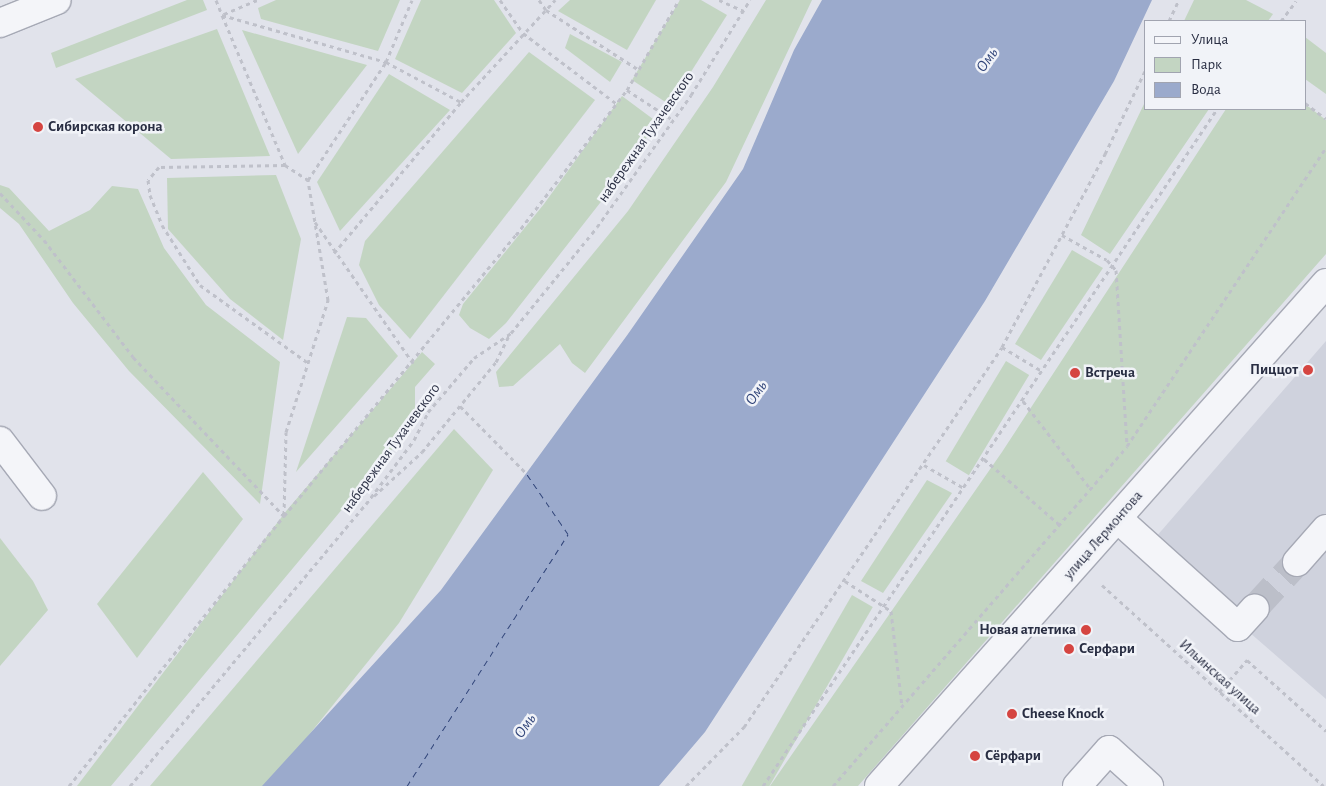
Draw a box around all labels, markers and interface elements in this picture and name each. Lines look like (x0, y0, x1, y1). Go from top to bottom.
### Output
legend (1144, 20, 1306, 110)
text: Улица (1191, 32, 1228, 47)
water label: Омь (972, 44, 1002, 76)
text: Парк (1191, 57, 1222, 72)
street label: набережная Тухачевского (594, 68, 698, 206)
text: Вода (1191, 82, 1221, 97)
place label: Сибирская корона (48, 118, 163, 136)
marker: Сибирская корона (32, 121, 44, 133)
place label: Пиццот (1250, 361, 1298, 379)
place label: Встреча (1085, 364, 1135, 382)
marker: Пиццот (1302, 364, 1314, 376)
marker: Встреча (1069, 367, 1081, 379)
water label: Омь (741, 377, 771, 409)
street label: набережная Тухачевского (338, 380, 444, 516)
street label: улица Лермонтова (1060, 487, 1146, 583)
place label: Новая атлетика (979, 621, 1076, 639)
marker: Новая атлетика (1080, 624, 1092, 636)
street label: Ильинская улица (1175, 636, 1265, 718)
place label: Серфари (1079, 640, 1135, 658)
marker: Серфари (1063, 643, 1075, 655)
place label: Cheese Knock (1022, 705, 1104, 723)
marker: Cheese Knock (1006, 708, 1018, 720)
water label: Омь (510, 710, 540, 742)
place label: Сёрфари (985, 747, 1041, 765)
marker: Сёрфари (969, 750, 981, 762)

